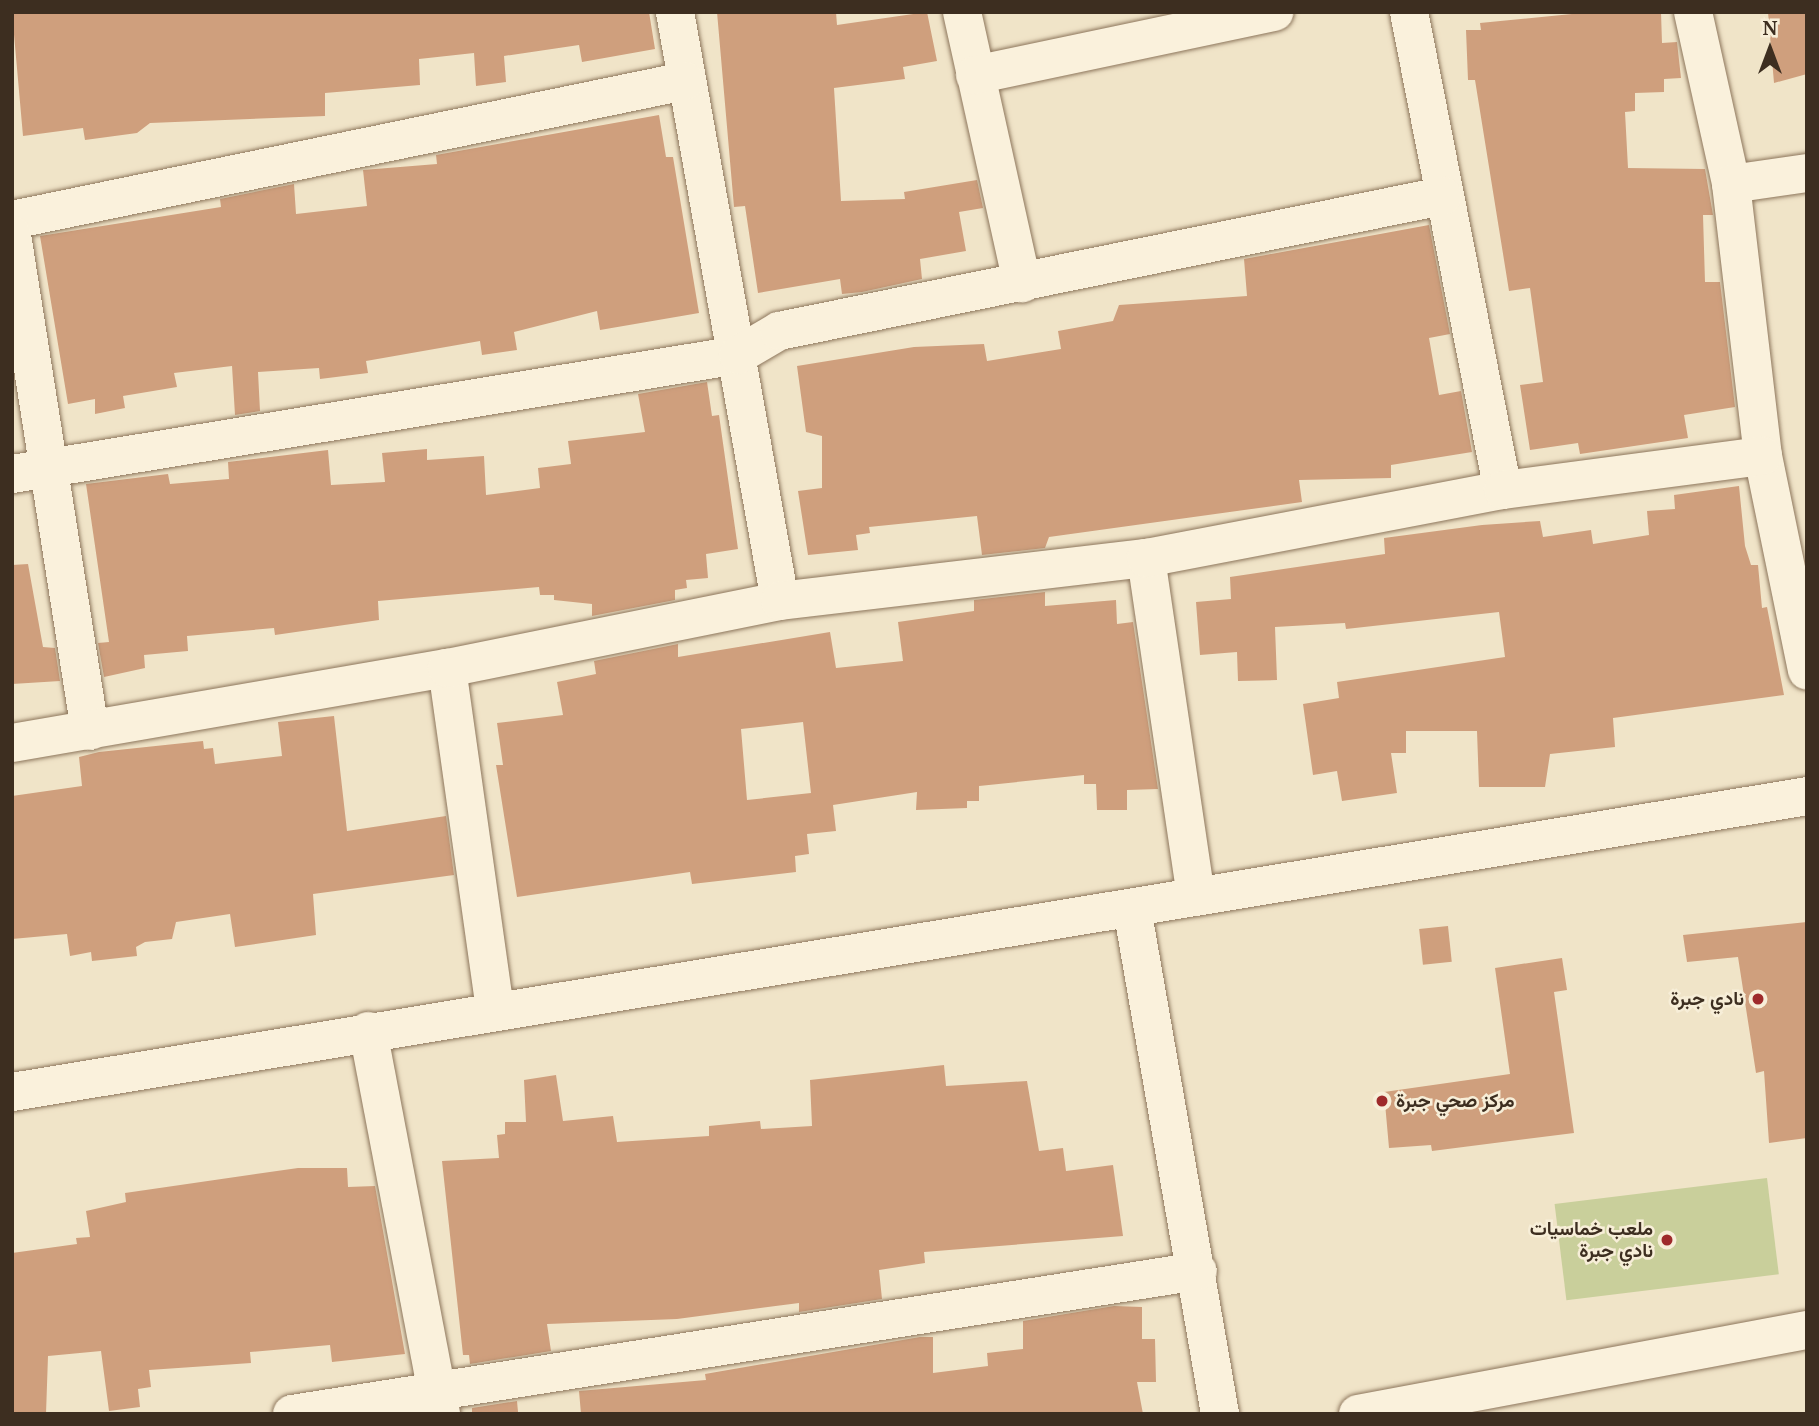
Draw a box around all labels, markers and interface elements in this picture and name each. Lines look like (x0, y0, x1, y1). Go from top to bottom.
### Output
north arrow (1735, 14, 1805, 84)
text: N (1763, 15, 1777, 41)
place label: نادي جبرة (1670, 988, 1744, 1010)
marker: نادي جبرة (1750, 991, 1766, 1007)
place label: مركز صحي جبرة (1396, 1090, 1514, 1112)
marker: مركز صحي جبرة (1374, 1093, 1390, 1109)
place label: ملعب خماسيات نادي جبرة (1530, 1218, 1653, 1262)
marker: ملعب خماسيات نادي جبرة (1659, 1232, 1675, 1248)

